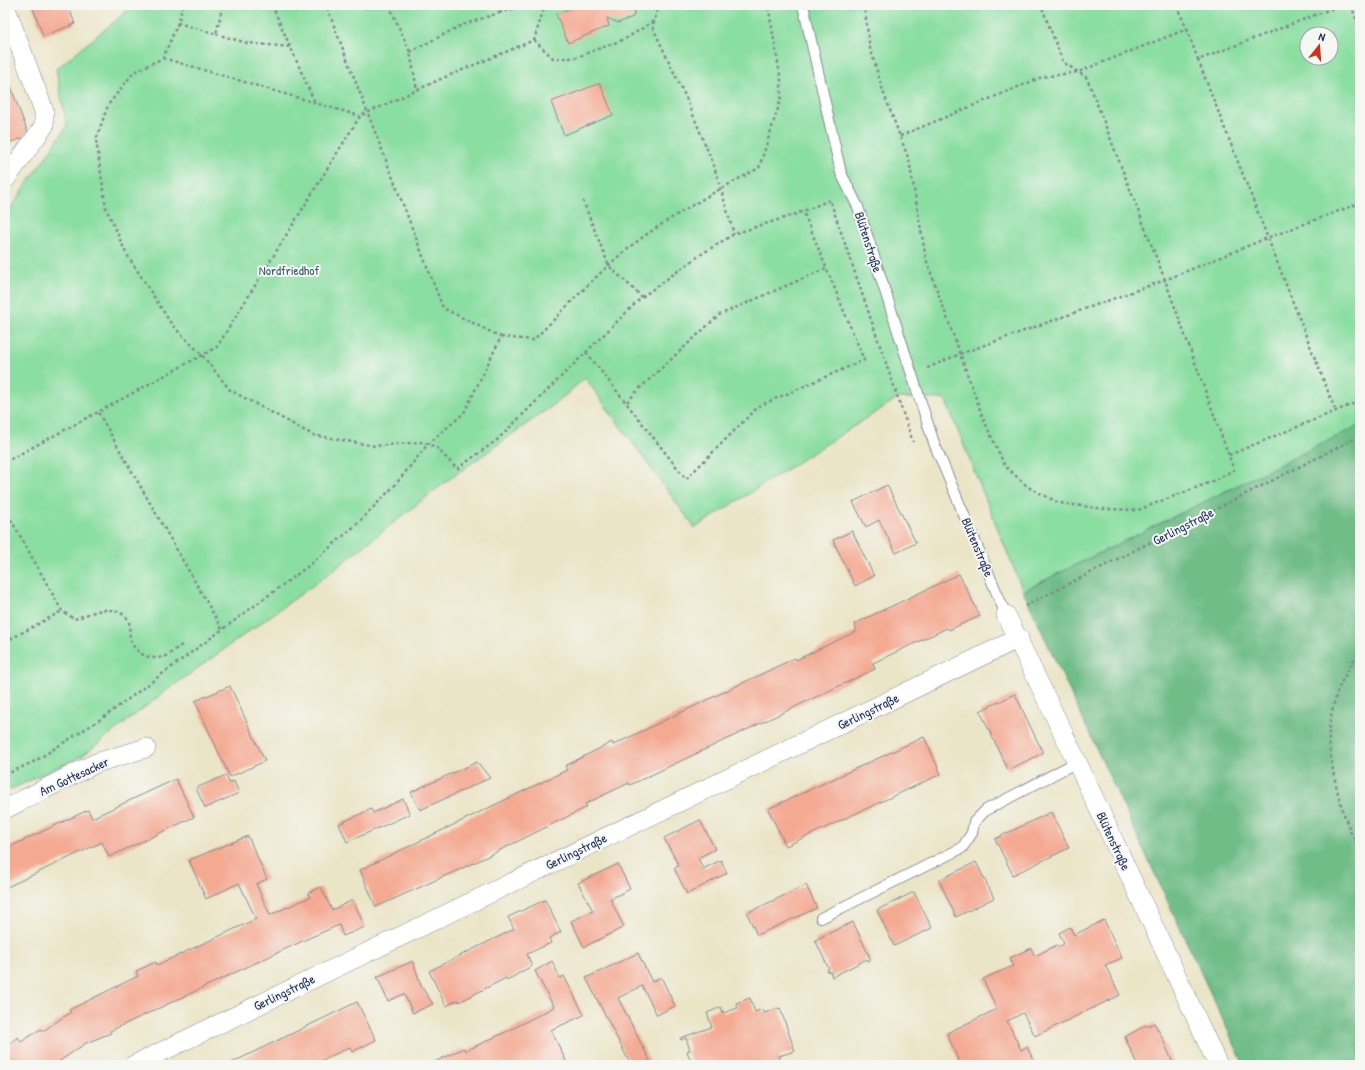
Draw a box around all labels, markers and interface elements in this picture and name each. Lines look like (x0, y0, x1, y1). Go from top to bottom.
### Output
north arrow (1299, 26, 1339, 66)
text: N (1317, 29, 1327, 44)
street label: Blütenstraße (851, 210, 887, 274)
park label: Nordfriedhof (259, 261, 320, 279)
street label: Gerlingstraße (1149, 503, 1217, 549)
street label: Blütenstraße (958, 515, 998, 579)
street label: Gerlingstraße (834, 688, 902, 734)
street label: Am Gottesacker (36, 752, 112, 800)
street label: Blütenstraße (1093, 809, 1135, 873)
street label: Gerlingstraße (542, 828, 610, 874)
street label: Gerlingstraße (250, 969, 318, 1015)

